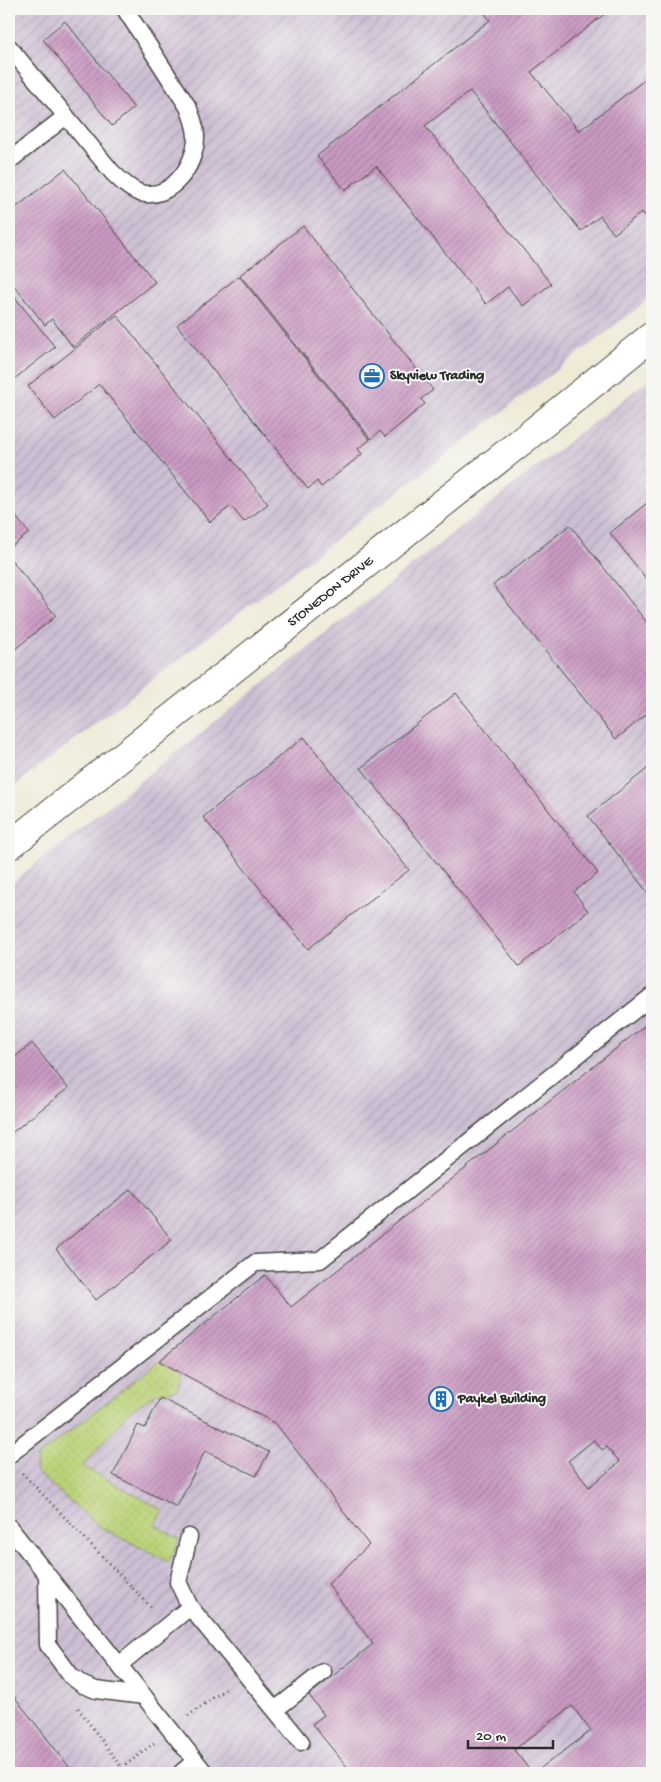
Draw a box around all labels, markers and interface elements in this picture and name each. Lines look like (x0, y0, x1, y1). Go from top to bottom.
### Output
office icon: Skyview Trading (359, 363, 385, 389)
place label: Skyview Trading (390, 368, 484, 385)
street label: STONEDON DRIVE (284, 552, 378, 631)
building icon: Paykel Building (428, 1386, 454, 1412)
place label: Paykel Building (457, 1391, 546, 1408)
scale bar (468, 1717, 554, 1749)
text: 20 m (476, 1728, 506, 1746)

